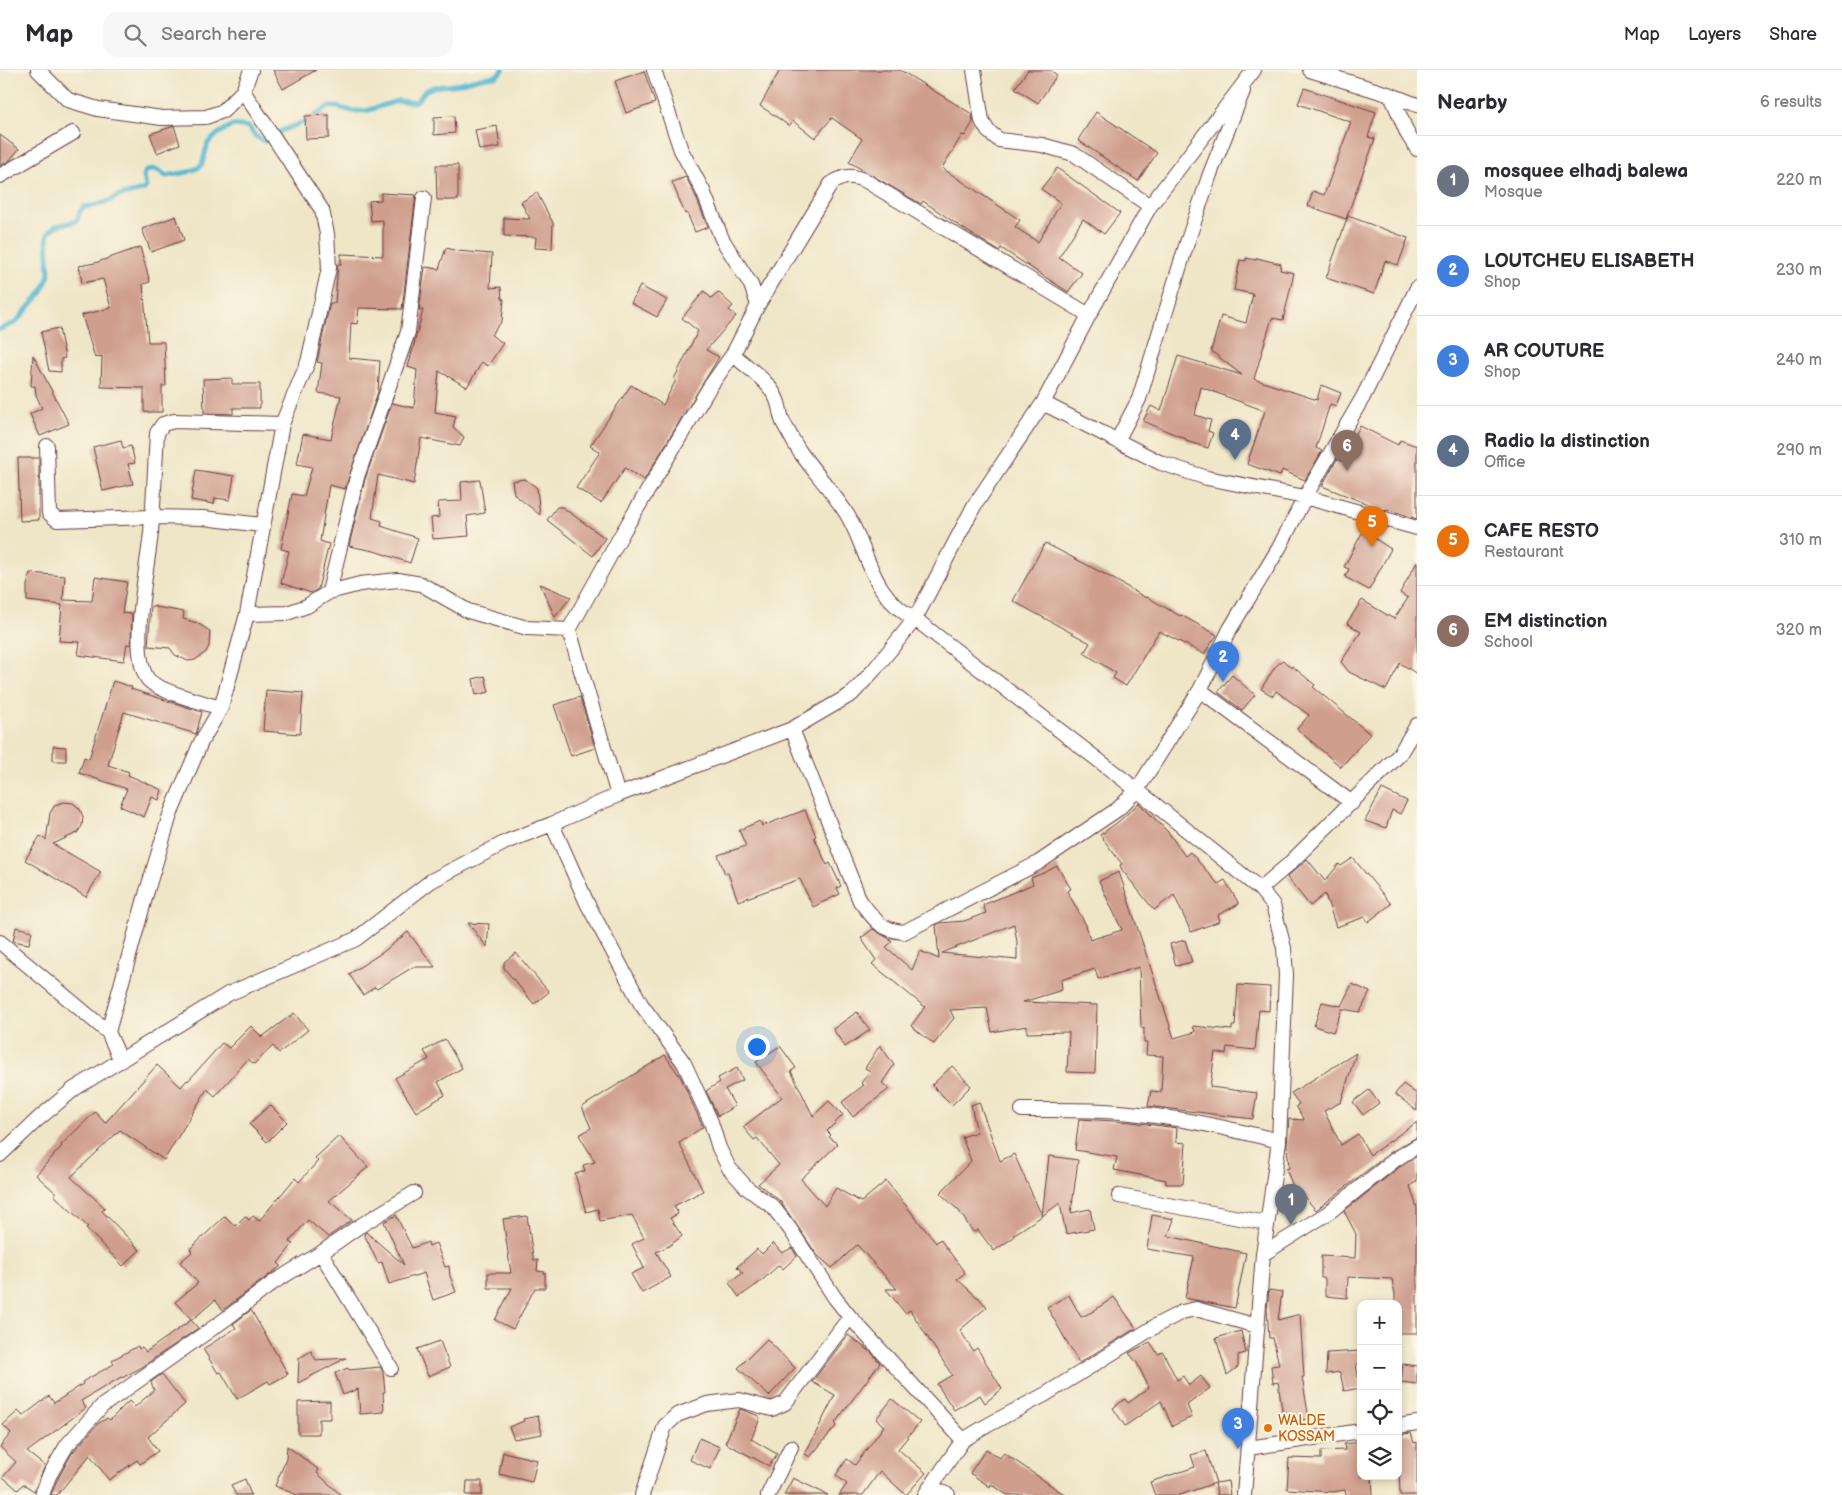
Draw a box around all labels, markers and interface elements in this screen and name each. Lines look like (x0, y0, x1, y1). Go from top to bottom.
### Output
search box (103, 12, 453, 57)
text: Map (25, 20, 73, 49)
icon: search (121, 21, 149, 49)
text: Search here (161, 23, 267, 46)
text: Map (1624, 24, 1660, 45)
text: Layers (1688, 24, 1741, 45)
text: Share (1769, 24, 1817, 45)
text: Nearby (1437, 90, 1507, 115)
text: 6 results (1760, 93, 1822, 112)
text: mosquee elhadj balewa (1484, 160, 1688, 183)
text: 1 (1450, 171, 1456, 190)
text: 220 m (1776, 171, 1822, 190)
text: Mosque (1484, 183, 1543, 202)
text: LOUTCHEU ELISABETH (1484, 250, 1694, 273)
text: 2 (1448, 261, 1458, 280)
text: 230 m (1776, 261, 1822, 280)
text: Shop (1484, 273, 1521, 292)
text: AR COUTURE (1484, 340, 1604, 363)
text: 3 (1448, 351, 1458, 370)
text: 240 m (1776, 351, 1822, 370)
text: Shop (1484, 363, 1521, 382)
pin: 4 (1219, 419, 1251, 460)
pin: 6 (1331, 430, 1363, 471)
text: Radio la distinction (1484, 430, 1650, 453)
text: 4 (1448, 441, 1458, 460)
text: 290 m (1776, 441, 1822, 460)
text: Office (1484, 453, 1526, 472)
pin: 5 (1356, 506, 1388, 547)
text: CAFE RESTO (1484, 520, 1599, 543)
text: 5 (1448, 531, 1458, 550)
text: 310 m (1779, 531, 1822, 550)
text: Restaurant (1484, 543, 1564, 562)
text: EM distinction (1484, 610, 1607, 633)
text: 6 (1448, 621, 1458, 640)
text: 320 m (1776, 621, 1822, 640)
text: School (1484, 633, 1533, 652)
pin: 2 (1207, 641, 1239, 682)
your location (744, 1034, 770, 1060)
pin: 1 (1275, 1184, 1307, 1225)
map controls (1357, 1300, 1402, 1480)
button: + (1357, 1300, 1402, 1345)
button: − (1357, 1345, 1402, 1390)
button: locate (1357, 1390, 1402, 1435)
pin: 3 (1222, 1408, 1254, 1449)
place label: WALDE KOSSAM (1278, 1412, 1335, 1445)
marker: WALDE KOSSAM (1262, 1422, 1274, 1434)
button: layers (1357, 1435, 1402, 1480)

